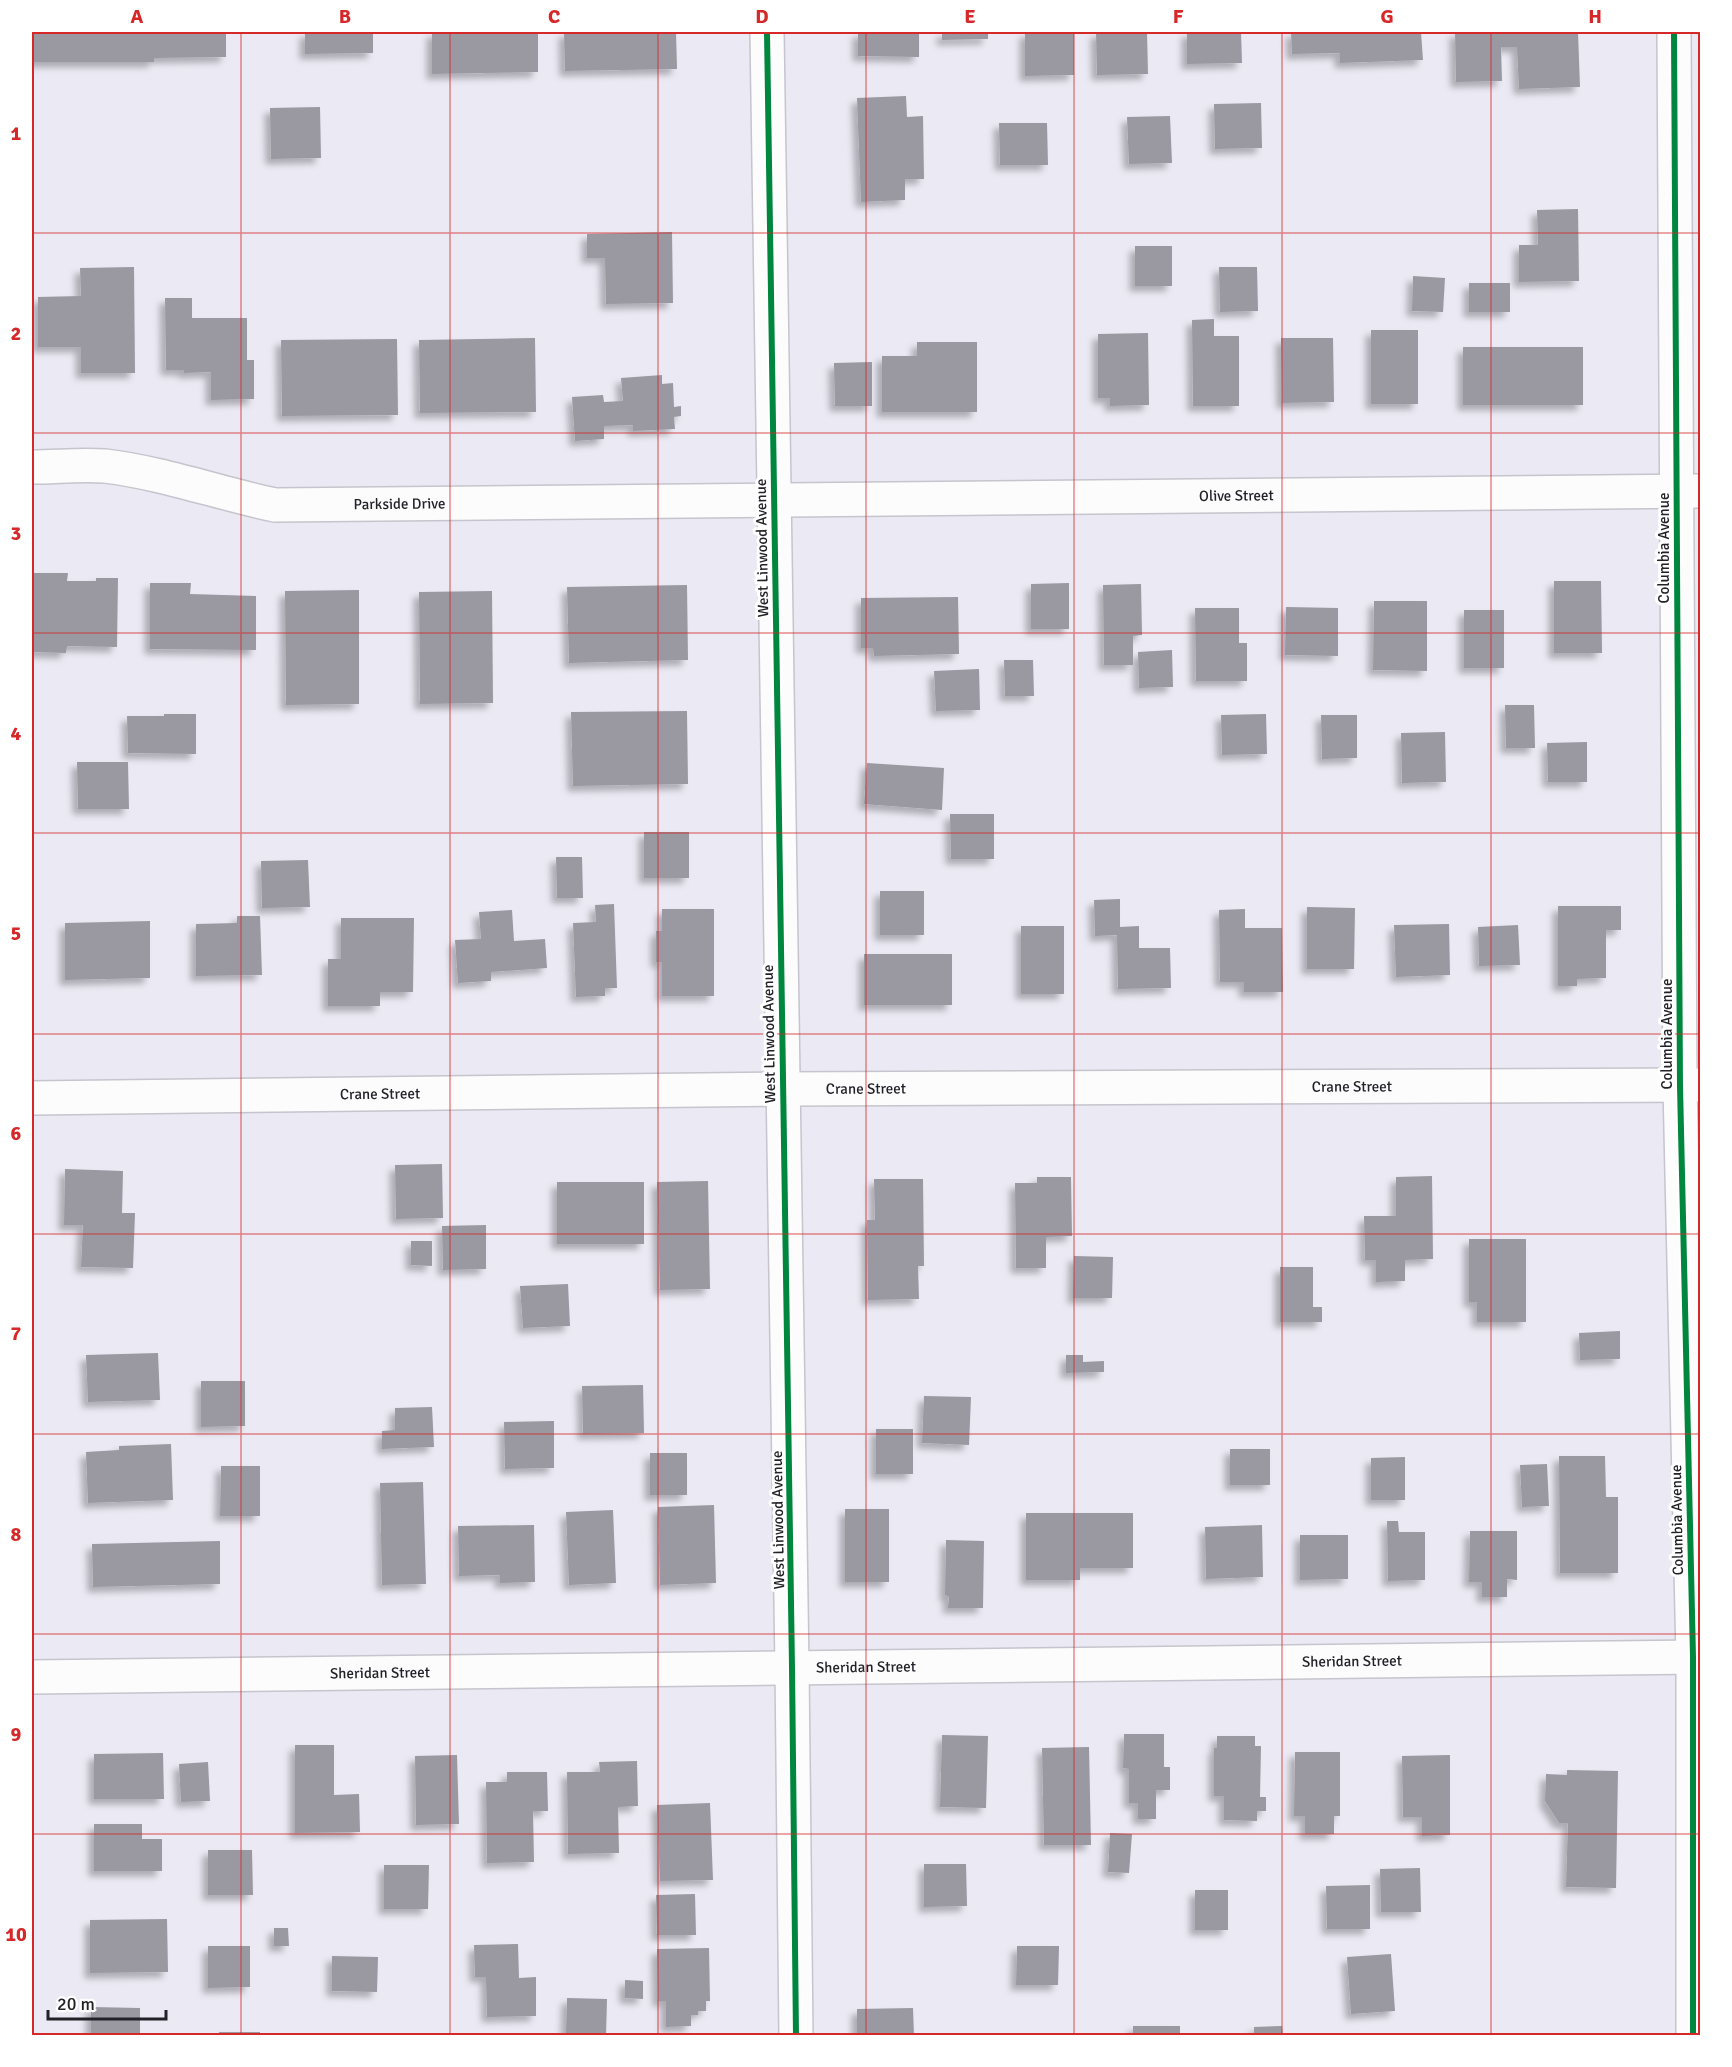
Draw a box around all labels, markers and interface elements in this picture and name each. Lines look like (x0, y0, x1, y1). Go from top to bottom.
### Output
text: A (131, 4, 144, 29)
text: B (339, 4, 351, 29)
text: C (548, 4, 560, 29)
text: D (755, 4, 769, 29)
text: E (964, 4, 976, 29)
text: F (1173, 4, 1184, 29)
text: G (1380, 4, 1394, 29)
text: H (1588, 4, 1602, 29)
text: 1 (11, 121, 22, 146)
text: 2 (11, 321, 21, 346)
street label: West Linwood Avenue (752, 478, 772, 618)
street label: Olive Street (1199, 486, 1274, 505)
street label: Columbia Avenue (1655, 493, 1673, 603)
street label: Parkside Drive (353, 494, 445, 513)
text: 3 (11, 521, 21, 546)
text: 4 (11, 721, 22, 746)
text: 5 (11, 921, 21, 946)
street label: West Linwood Avenue (759, 964, 779, 1104)
street label: Columbia Avenue (1658, 979, 1676, 1089)
street label: Crane Street (1312, 1077, 1392, 1096)
street label: Crane Street (826, 1079, 906, 1098)
street label: Crane Street (340, 1084, 420, 1103)
text: 6 (11, 1121, 22, 1146)
text: 7 (11, 1321, 22, 1346)
street label: West Linwood Avenue (768, 1450, 788, 1590)
street label: Columbia Avenue (1667, 1464, 1687, 1576)
text: 8 (11, 1522, 22, 1547)
street label: Sheridan Street (1302, 1652, 1402, 1671)
street label: Sheridan Street (816, 1657, 916, 1677)
street label: Sheridan Street (330, 1663, 430, 1682)
text: 9 (11, 1722, 22, 1747)
text: 10 (5, 1922, 27, 1947)
scale bar (48, 1983, 166, 2021)
text: 20 m (57, 1993, 95, 2015)

